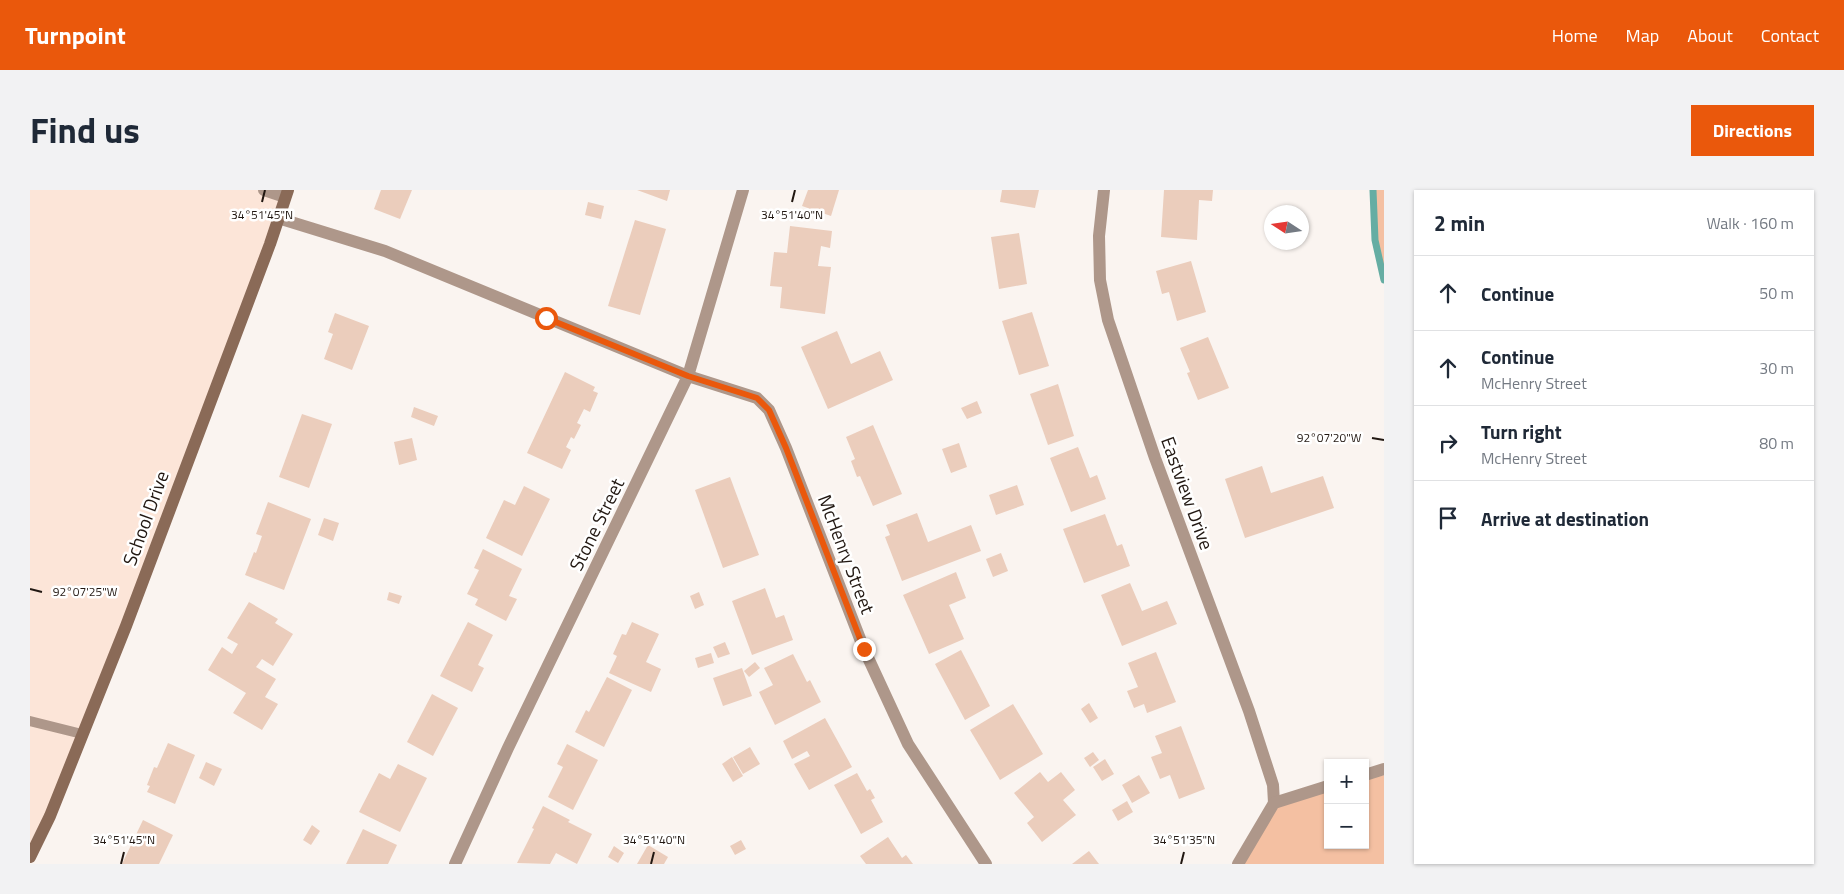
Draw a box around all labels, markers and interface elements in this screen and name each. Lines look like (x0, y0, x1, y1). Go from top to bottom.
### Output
text: Turnpoint (25, 17, 126, 53)
text: Home (1552, 22, 1598, 49)
text: Map (1626, 22, 1659, 49)
text: About (1687, 22, 1733, 49)
text: Contact (1761, 22, 1819, 49)
text: Find us (30, 103, 140, 157)
button: Directions (1691, 105, 1814, 156)
text: 34°51'45"N (231, 205, 293, 224)
text: 34°51'40"N (761, 205, 823, 224)
north arrow (1264, 205, 1309, 250)
text: 2 min (1434, 207, 1485, 239)
text: Walk · 160 m (1706, 211, 1794, 235)
icon: ahead (1434, 279, 1462, 307)
text: Continue (1481, 279, 1554, 308)
text: 50 m (1759, 281, 1794, 305)
route start (535, 307, 558, 330)
text: Continue (1481, 342, 1554, 371)
icon: ahead (1434, 354, 1462, 382)
text: 30 m (1759, 356, 1794, 380)
text: McHenry Street (1481, 371, 1587, 395)
text: Turn right (1481, 417, 1562, 446)
text: 92°07'20"W (1297, 428, 1362, 447)
icon: right (1434, 429, 1462, 457)
text: 80 m (1759, 431, 1794, 455)
street label: Eastview Drive (1154, 432, 1222, 554)
text: McHenry Street (1481, 446, 1587, 470)
street label: School Drive (114, 467, 176, 569)
street label: Stone Street (561, 473, 631, 575)
street label: McHenry Street (811, 490, 883, 618)
icon: arrive (1434, 504, 1462, 532)
text: Arrive at destination (1481, 504, 1649, 533)
text: 92°07'25"W (53, 582, 118, 601)
route end (853, 638, 876, 661)
map controls (1324, 759, 1369, 849)
button: + (1324, 759, 1369, 804)
button: − (1324, 804, 1369, 849)
text: 34°51'45"N (93, 830, 155, 849)
text: 34°51'40"N (623, 830, 685, 849)
text: 34°51'35"N (1153, 830, 1215, 849)

